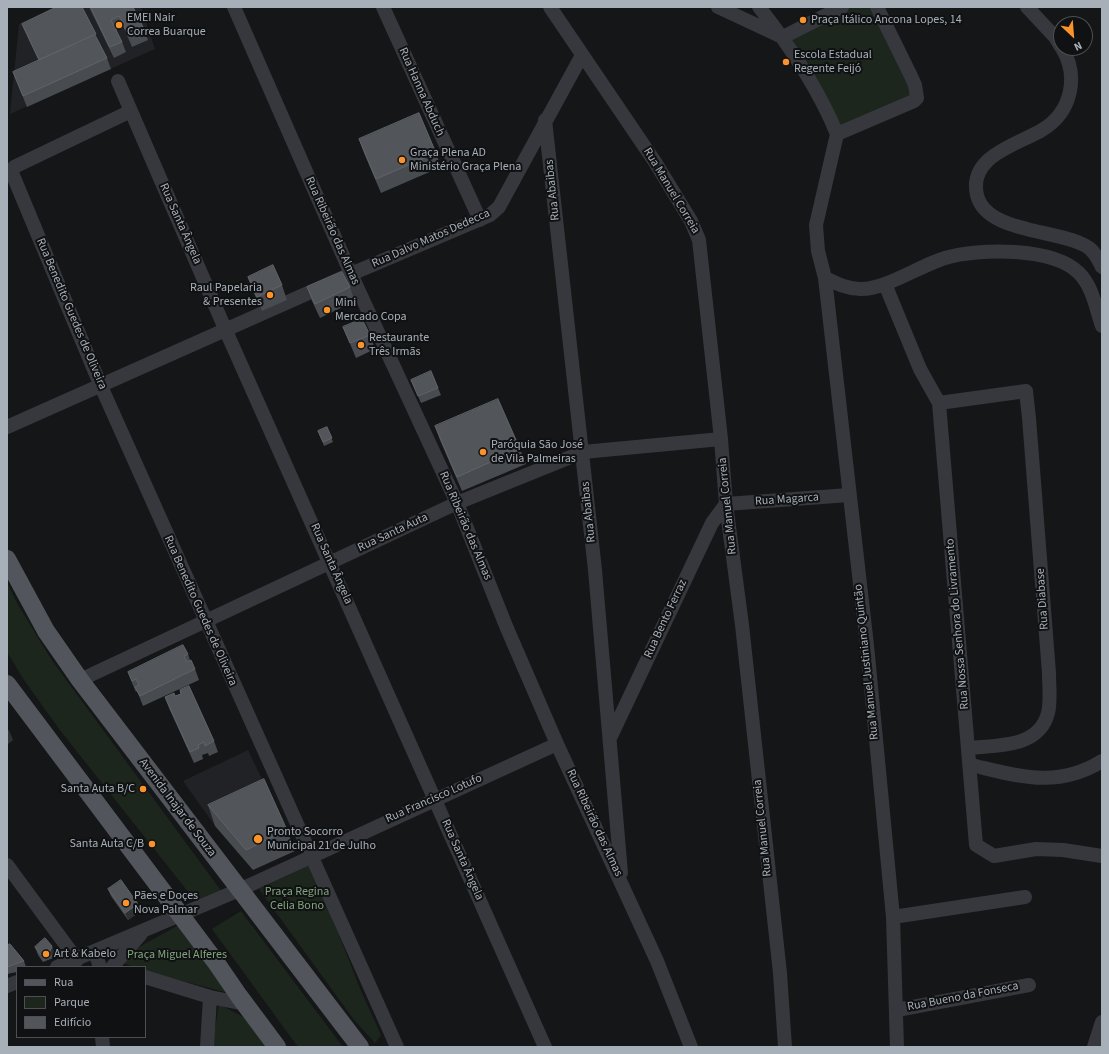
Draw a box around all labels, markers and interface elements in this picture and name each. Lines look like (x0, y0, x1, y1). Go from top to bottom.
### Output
place label: EMEI Nair Correa Buarque (127, 11, 206, 39)
place label: Praça Itálico Ancona Lopes, 14 (811, 13, 962, 27)
marker: Praça Itálico Ancona Lopes, 14 (798, 15, 808, 25)
north arrow (1053, 16, 1093, 56)
marker: EMEI Nair Correa Buarque (114, 20, 124, 30)
text: N (1071, 38, 1085, 55)
street label: Rua Hanna Abduch (395, 45, 447, 139)
place label: Escola Estadual Regente Feijó (794, 48, 872, 76)
marker: Escola Estadual Regente Feijó (781, 57, 791, 67)
street label: Rua Manuel Correia (640, 145, 702, 237)
place label: Graça Plena AD Ministério Graça Plena (410, 146, 521, 174)
marker: Graça Plena AD Ministério Graça Plena (397, 155, 407, 165)
street label: Rua Abaibas (543, 159, 563, 221)
street label: Rua Ribeirão das Almas (302, 175, 362, 287)
street label: Rua Santa Ângela (156, 181, 204, 267)
street label: Rua Dalvo Matos Dedecca (370, 206, 492, 272)
street label: Rua Benedito Guedes de Oliveira (33, 236, 109, 392)
place label: Raul Papelaria & Presentes (190, 281, 262, 309)
marker: Raul Papelaria & Presentes (265, 290, 275, 300)
place label: Mini Mercado Copa (335, 296, 407, 324)
marker: Mini Mercado Copa (322, 305, 332, 315)
place label: Restaurante Três Irmãs (369, 331, 429, 359)
marker: Restaurante Três Irmãs (356, 340, 366, 350)
place label: Paróquia São José de Vila Palmeiras (491, 438, 583, 466)
marker: Paróquia São José de Vila Palmeiras (478, 447, 488, 457)
street label: Rua Manuel Correia (716, 457, 740, 555)
street label: Rua Ribeirão das Almas (436, 469, 494, 583)
street label: Rua Abaibas (579, 481, 599, 543)
street label: Rua Magarca (755, 491, 819, 509)
street label: Rua Santa Auta (356, 510, 430, 556)
street label: Rua Santa Ângela (307, 521, 355, 607)
street label: Rua Benedito Guedes de Oliveira (160, 534, 240, 688)
street label: Rua Nossa Senhora do Livramento (943, 538, 973, 710)
street label: Rua Diabase (1034, 568, 1052, 630)
street label: Rua Bento Ferraz (641, 577, 691, 661)
street label: Rua Manuel Justiniano Quintão (852, 583, 882, 741)
street label: Avenida Inajar de Souza (135, 756, 219, 860)
street label: Rua Ribeirão das Almas (563, 767, 625, 879)
street label: Rua Francisco Lotufo (384, 771, 484, 827)
street label: Rua Manuel Correia (751, 779, 775, 877)
place label: Santa Auta B/C (61, 782, 135, 796)
marker: Santa Auta B/C (138, 784, 148, 794)
street label: Rua Santa Ângela (438, 817, 486, 903)
place label: Pronto Socorro Municipal 21 de Julho (267, 825, 376, 853)
marker: Pronto Socorro Municipal 21 de Julho (252, 833, 264, 845)
place label: Santa Auta C/B (69, 837, 144, 851)
marker: Santa Auta C/B (147, 839, 157, 849)
park label: Praça Regina Celia Bono (265, 885, 329, 913)
place label: Pães e Doçes Nova Palmar (134, 889, 198, 917)
marker: Pães e Doçes Nova Palmar (121, 898, 131, 908)
place label: Art & Kabelo (54, 947, 116, 961)
park label: Praça Miguel Alferes (127, 948, 227, 962)
marker: Art & Kabelo (41, 949, 51, 959)
legend (16, 966, 146, 1038)
text: Rua (54, 974, 73, 991)
street label: Rua Bueno da Fonseca (906, 979, 1020, 1015)
text: Parque (54, 994, 90, 1011)
text: Edifício (54, 1014, 91, 1031)

